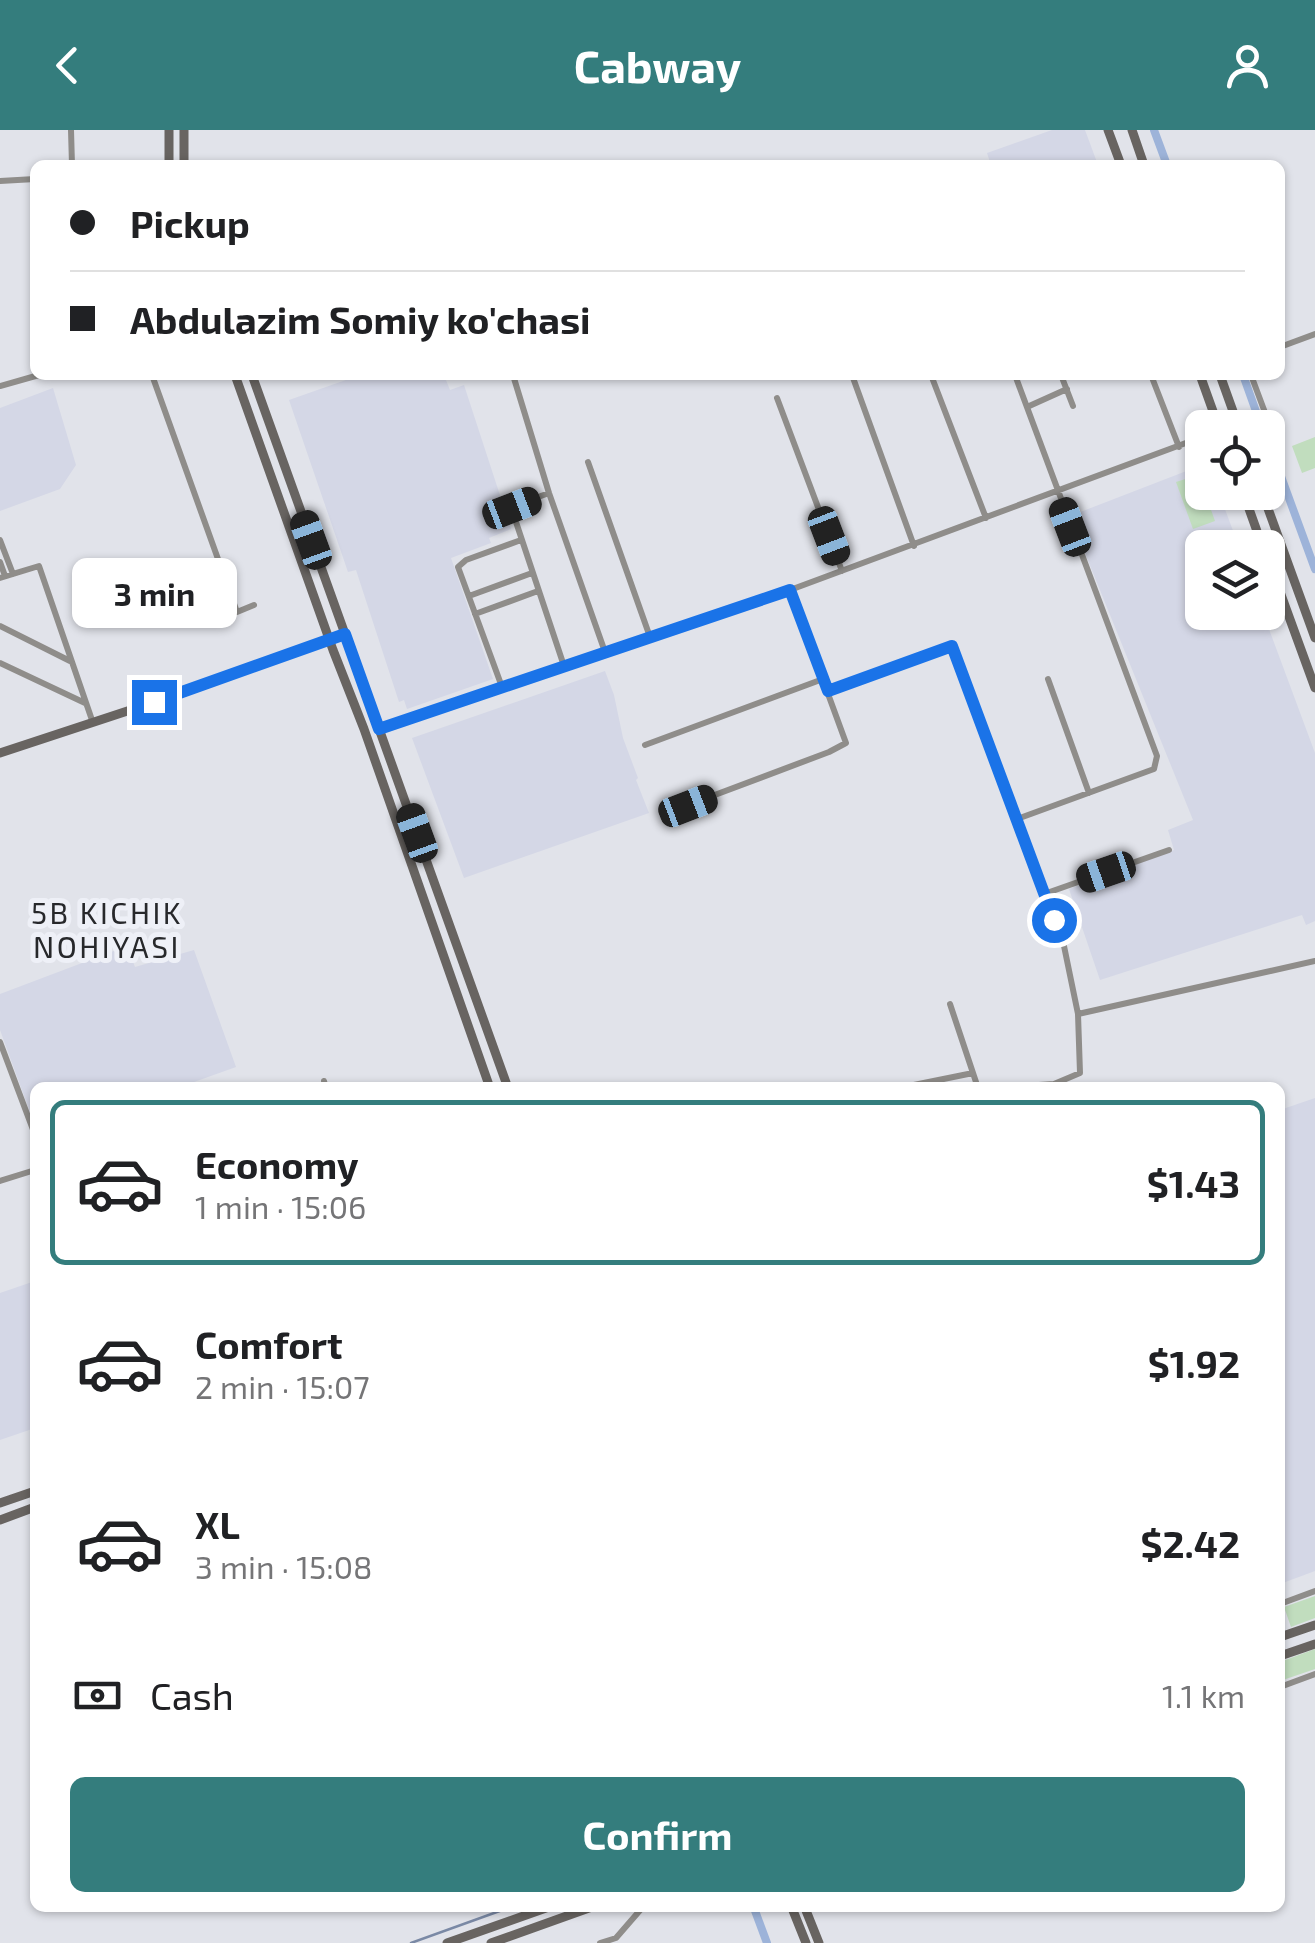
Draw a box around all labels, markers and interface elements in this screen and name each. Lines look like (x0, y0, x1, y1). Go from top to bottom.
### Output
icon: back (40, 38, 95, 93)
text: Cabway (574, 38, 741, 92)
icon: person (1220, 38, 1275, 93)
text: Pickup (130, 200, 250, 246)
text: Abdulazim Somiy ko'chasi (130, 296, 591, 342)
map controls (1185, 410, 1285, 630)
button: locate (1185, 410, 1285, 510)
car (479, 483, 545, 533)
car (1045, 494, 1095, 560)
car (804, 503, 854, 569)
car (287, 507, 335, 573)
button: layers (1185, 530, 1285, 630)
callout: 3 min (72, 557, 236, 627)
text: 3 min (114, 574, 195, 612)
route end (132, 680, 177, 725)
car (655, 781, 721, 831)
car (393, 800, 441, 866)
car (1073, 848, 1139, 896)
district label: 5B KICHIK NOHIYASI (31, 894, 183, 964)
route start (1032, 898, 1077, 943)
icon: car (75, 1138, 165, 1228)
text: Economy (195, 1141, 359, 1187)
text: $1.43 (1147, 1160, 1240, 1206)
text: 1 min · 15:06 (195, 1187, 366, 1225)
icon: car (75, 1318, 165, 1408)
text: Comfort (195, 1321, 343, 1367)
text: $1.92 (1148, 1340, 1240, 1386)
text: 2 min · 15:07 (195, 1367, 370, 1405)
icon: car (75, 1498, 165, 1588)
text: XL (195, 1501, 240, 1547)
text: $2.42 (1140, 1520, 1240, 1566)
text: 3 min · 15:08 (195, 1547, 372, 1585)
icon: cash (70, 1668, 125, 1723)
text: Cash (150, 1672, 234, 1718)
text: 1.1 km (1162, 1676, 1245, 1714)
button: Confirm (70, 1777, 1245, 1892)

